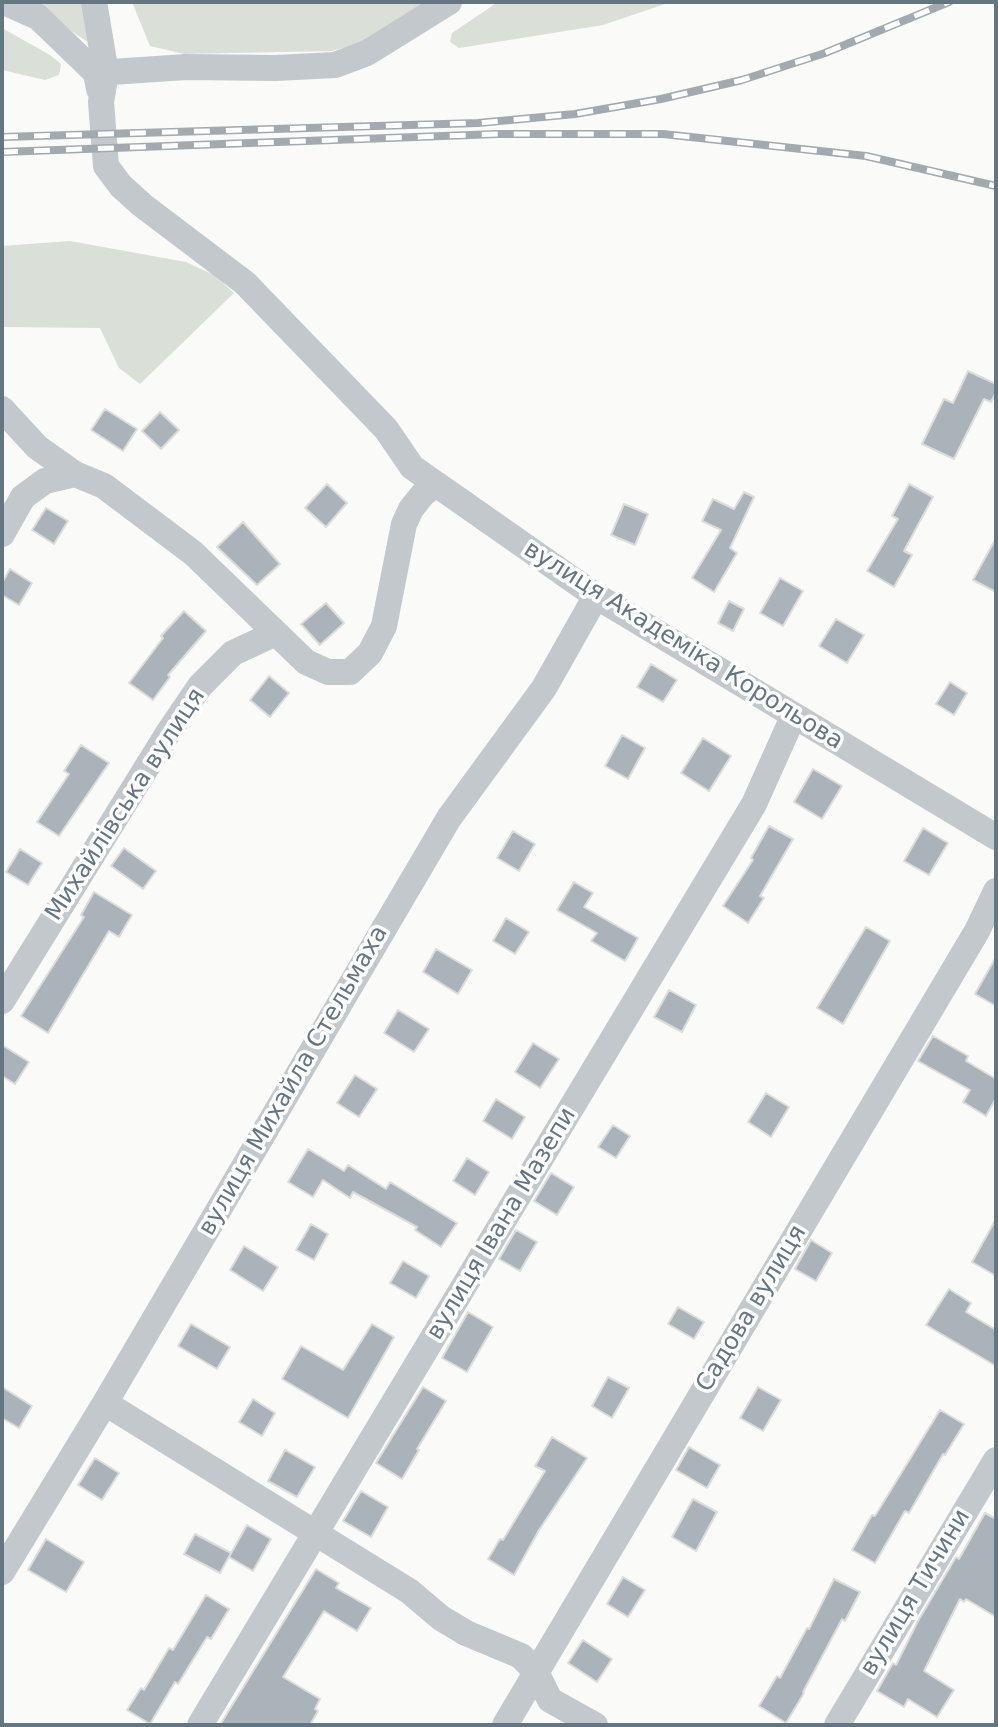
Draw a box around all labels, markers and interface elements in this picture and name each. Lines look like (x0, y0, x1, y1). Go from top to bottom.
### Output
street label: вулиця Академіка Корольова (518, 536, 848, 756)
street label: Михайлівська вулиця (40, 683, 212, 927)
street label: вулиця Михайла Стельмаха (193, 921, 395, 1241)
street label: вулиця Івана Мазепи (421, 1103, 583, 1345)
street label: Садова вулиця (691, 1220, 813, 1398)
street label: вулиця Тичини (855, 1505, 977, 1681)

